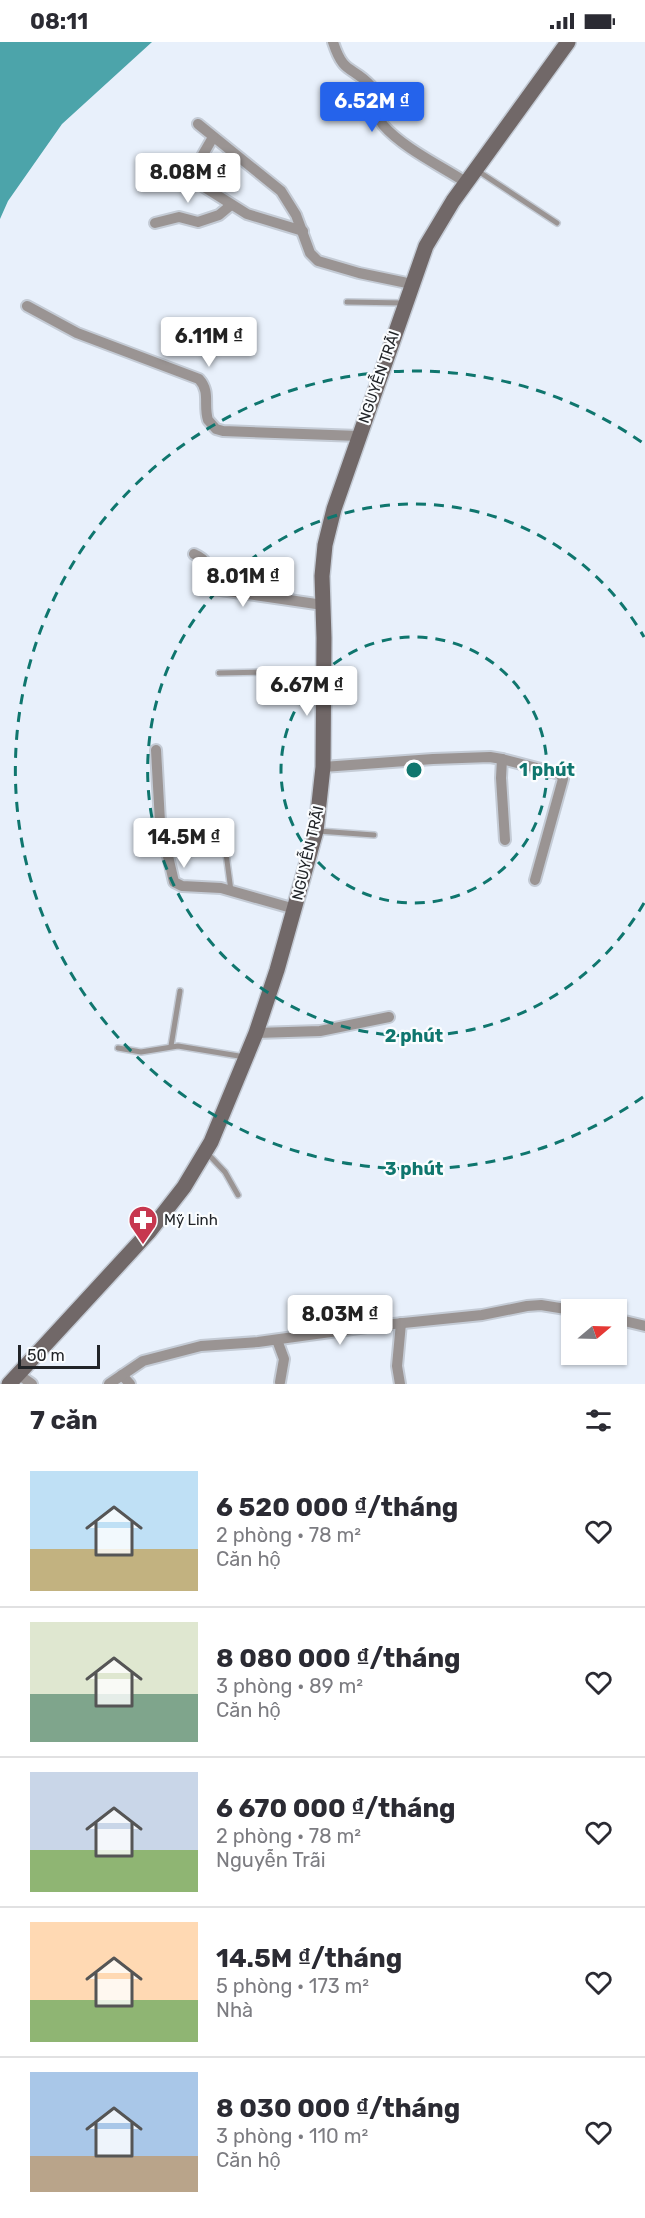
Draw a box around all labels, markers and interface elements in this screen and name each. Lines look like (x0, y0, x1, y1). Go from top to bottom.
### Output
text: 08:11 (30, 8, 88, 35)
pin: 6.52M ₫ (317, 82, 427, 133)
text: 6.52M ₫ (334, 89, 410, 113)
pin: 8.08M ₫ (133, 153, 243, 204)
text: 8.08M ₫ (149, 160, 227, 184)
pin: 6.11M ₫ (154, 317, 264, 368)
text: 6.11M ₫ (175, 324, 243, 348)
street label: NGUYỄN TRÃI (353, 328, 403, 425)
pin: 8.01M ₫ (188, 557, 298, 608)
text: 8.01M ₫ (206, 564, 280, 588)
pin: 6.67M ₫ (252, 666, 362, 717)
text: 6.67M ₫ (270, 673, 344, 697)
text: 1 phút (519, 759, 575, 781)
centre of rings (404, 760, 424, 780)
street label: NGUYỄN TRÃI (287, 804, 328, 902)
pin: 14.5M ₫ (129, 818, 239, 869)
text: 14.5M ₫ (147, 825, 221, 849)
text: 2 phút (385, 1025, 443, 1047)
text: 3 phút (385, 1158, 443, 1180)
pharmacy icon: Mỹ Linh (127, 1204, 159, 1246)
place label: Mỹ Linh (164, 1211, 218, 1229)
pin: 8.03M ₫ (285, 1295, 395, 1346)
north arrow (561, 1299, 627, 1365)
map controls (561, 1299, 627, 1365)
text: 8.03M ₫ (302, 1302, 378, 1326)
scale bar (18, 1342, 100, 1370)
text: 50 m (27, 1346, 65, 1365)
icon: filters (582, 1404, 615, 1437)
text: 7 căn (30, 1405, 98, 1436)
text: 6 520 000 ₫/tháng (216, 1492, 458, 1523)
icon: home (78, 1495, 150, 1567)
icon: heart (582, 1515, 615, 1548)
text: 2 phòng · 78 m² (216, 1523, 361, 1547)
text: Căn hộ (216, 1547, 281, 1571)
text: 8 080 000 ₫/tháng (216, 1643, 461, 1674)
icon: home (78, 1646, 150, 1718)
icon: heart (582, 1666, 615, 1699)
text: 3 phòng · 89 m² (216, 1674, 363, 1698)
text: Căn hộ (216, 1698, 281, 1722)
text: 6 670 000 ₫/tháng (216, 1793, 456, 1824)
icon: home (78, 1796, 150, 1868)
icon: heart (582, 1816, 615, 1849)
text: 2 phòng · 78 m² (216, 1824, 361, 1848)
text: Nguyễn Trãi (216, 1848, 326, 1872)
text: 14.5M ₫/tháng (216, 1943, 402, 1974)
icon: home (78, 1946, 150, 2018)
icon: heart (582, 1966, 615, 1999)
text: 5 phòng · 173 m² (216, 1974, 369, 1998)
text: Nhà (216, 1998, 253, 2022)
text: 8 030 000 ₫/tháng (216, 2093, 460, 2124)
icon: home (78, 2096, 150, 2168)
icon: heart (582, 2116, 615, 2149)
text: 3 phòng · 110 m² (216, 2124, 368, 2148)
text: Căn hộ (216, 2148, 281, 2172)

